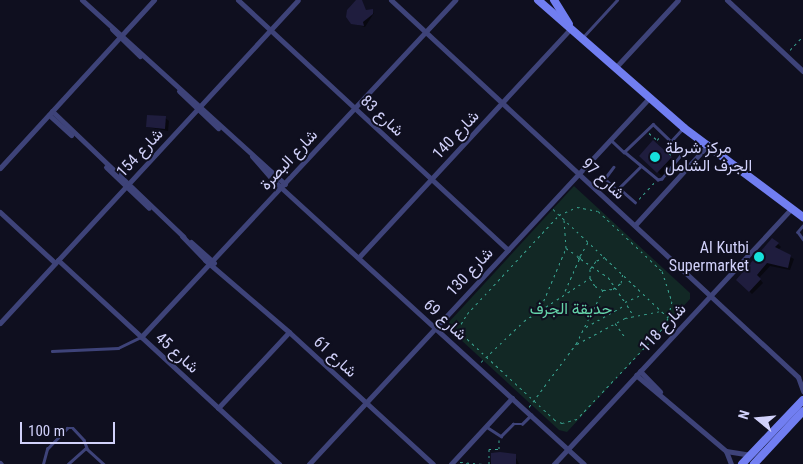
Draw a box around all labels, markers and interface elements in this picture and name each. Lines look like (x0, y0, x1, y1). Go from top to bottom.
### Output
street label: شارع 83 (357, 91, 407, 141)
street label: شارع 140 (429, 107, 483, 163)
street label: شارع 154 (113, 125, 167, 181)
street label: شارع البصرة (256, 126, 322, 194)
place label: مركز شرطة الجرف الشامل (665, 138, 752, 176)
marker: مركز شرطة الجرف الشامل (649, 151, 661, 163)
street label: شارع 97 (578, 154, 628, 204)
place label: Al Kutbi Supermarket (669, 238, 749, 276)
street label: شارع 130 (443, 244, 497, 300)
marker: Al Kutbi Supermarket (753, 251, 765, 263)
street label: شارع 69 (420, 295, 470, 345)
park label: حديقة الجرف (530, 299, 612, 319)
street label: شارع 118 (636, 300, 690, 356)
street label: شارع 45 (151, 329, 203, 377)
street label: شارع 61 (310, 332, 360, 382)
north arrow (733, 394, 783, 444)
text: N (735, 408, 753, 421)
scale bar (22, 412, 118, 444)
text: 100 m (28, 422, 65, 440)

